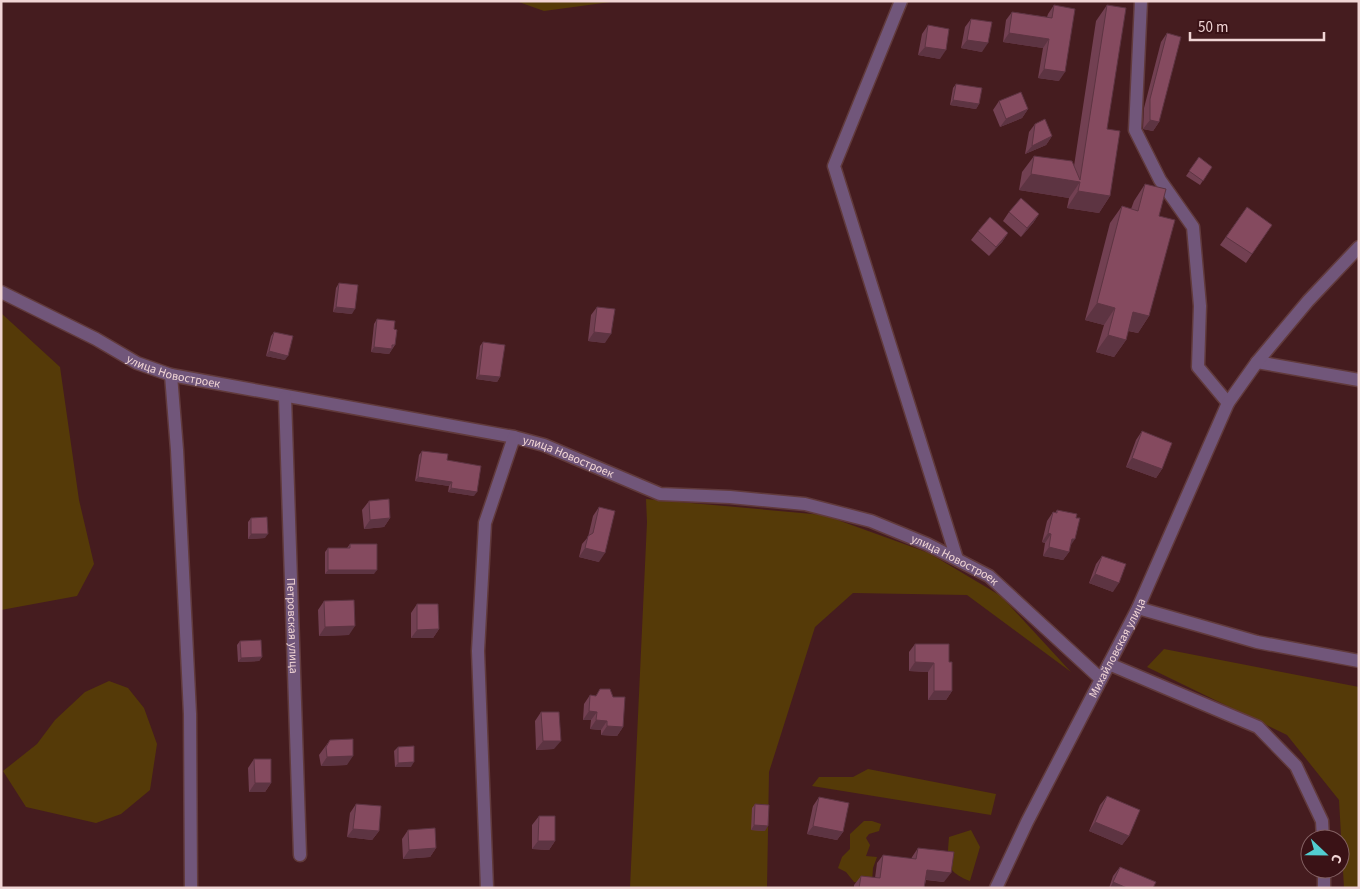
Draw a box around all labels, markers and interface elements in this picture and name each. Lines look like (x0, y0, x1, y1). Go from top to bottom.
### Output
scale bar (1190, 10, 1324, 42)
text: 50 m (1198, 17, 1228, 38)
street label: улица Новостроек (123, 350, 222, 392)
street label: улица Новостроек (521, 431, 617, 482)
street label: улица Новостроек (908, 530, 1003, 589)
street label: Петровская улица (282, 578, 303, 674)
street label: Михайловская улица (1084, 595, 1150, 701)
north arrow (1300, 829, 1350, 879)
text: С (1325, 851, 1347, 866)

